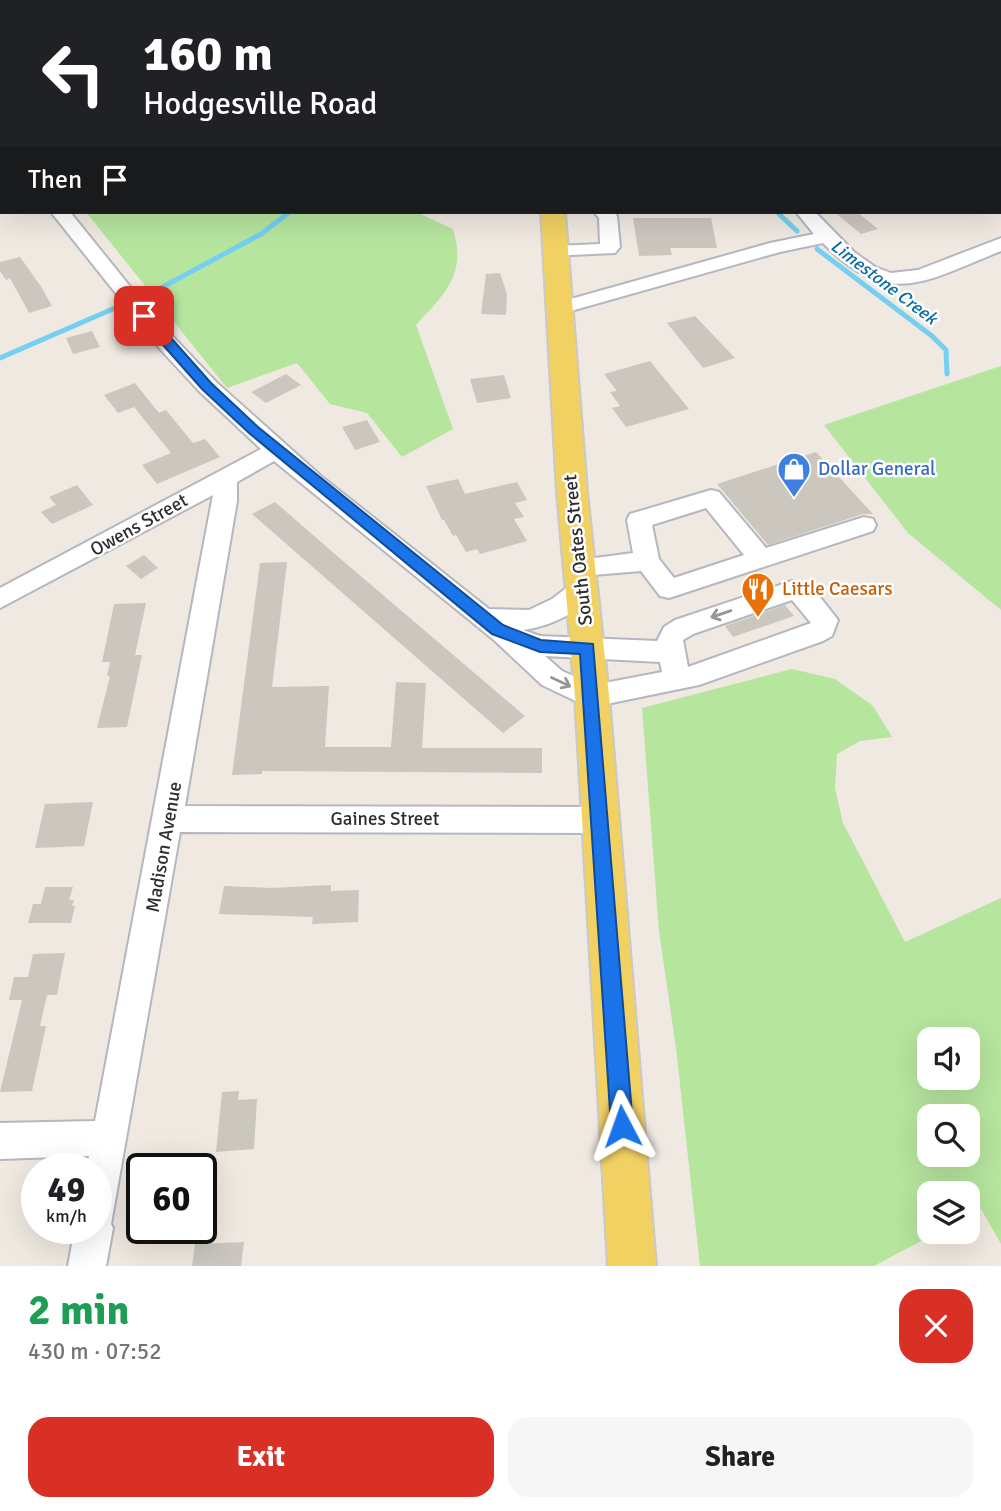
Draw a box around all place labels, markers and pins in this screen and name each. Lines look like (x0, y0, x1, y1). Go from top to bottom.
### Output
pin (114, 286, 174, 346)
shop icon: Dollar General (775, 450, 813, 499)
place label: Dollar General (818, 457, 936, 481)
restaurant icon: Little Caesars (739, 570, 777, 619)
place label: Little Caesars (782, 577, 893, 601)

